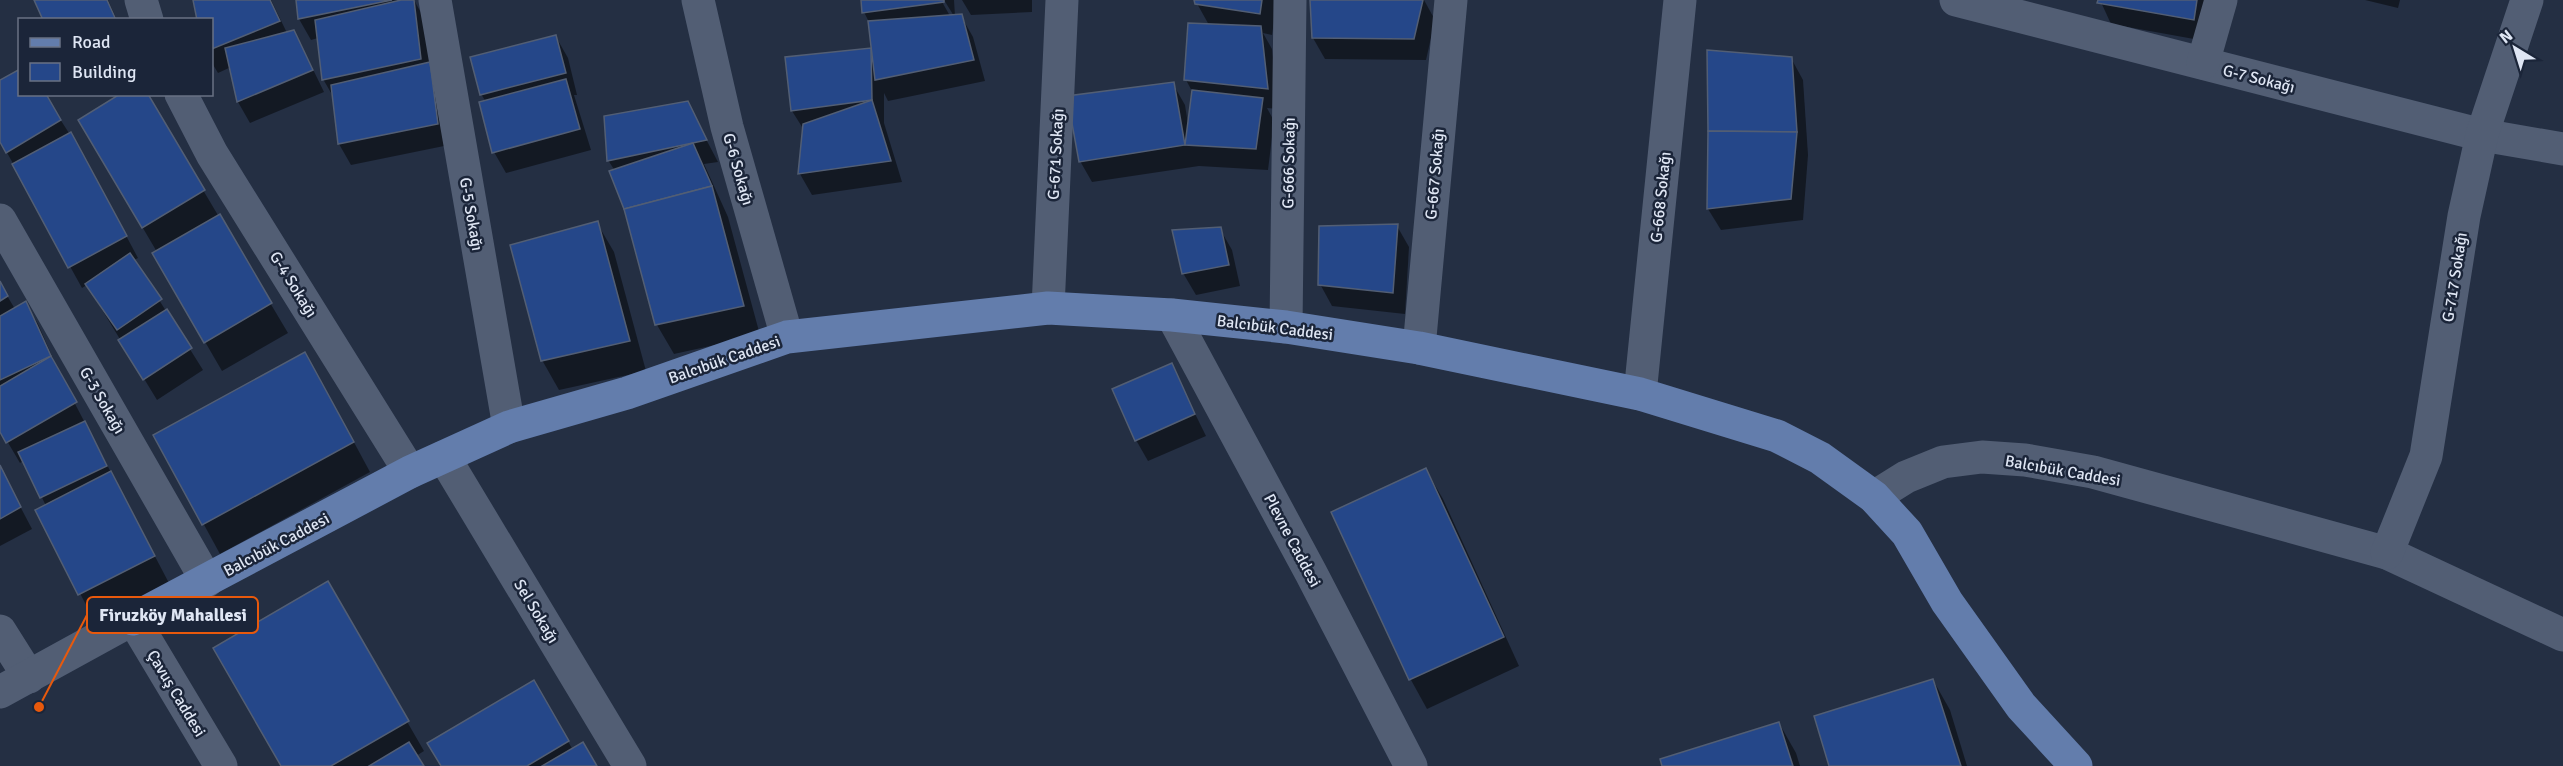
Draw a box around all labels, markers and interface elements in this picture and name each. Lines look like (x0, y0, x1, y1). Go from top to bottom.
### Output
legend (18, 18, 213, 96)
north arrow (2485, 18, 2545, 78)
text: N (2496, 26, 2517, 48)
text: Road (72, 31, 111, 53)
street label: G-7 Sokağı (2221, 60, 2297, 98)
text: Building (72, 61, 136, 83)
street label: G-671 Sokağı (1044, 108, 1068, 200)
street label: G-666 Sokağı (1278, 117, 1300, 209)
street label: G-667 Sokağı (1421, 128, 1449, 220)
street label: G-6 Sokağı (718, 131, 758, 208)
street label: G-668 Sokağı (1646, 151, 1676, 244)
street label: G-5 Sokağı (455, 176, 487, 252)
street label: G-717 Sokağı (2438, 231, 2472, 324)
street label: G-4 Sokağı (265, 248, 321, 321)
street label: Balcıbük Caddesi (1216, 311, 1334, 345)
street label: Balcıbük Caddesi (666, 331, 783, 388)
street label: G-3 Sokağı (75, 363, 129, 438)
street label: Balcıbük Caddesi (2003, 451, 2122, 491)
street label: Plevne Caddesi (1259, 490, 1325, 591)
street label: Balcıbük Caddesi (220, 509, 333, 581)
street label: Sel Sokağı (509, 576, 563, 647)
callout: Firuzköy Mahallesi (87, 597, 258, 633)
text: Firuzköy Mahallesi (99, 604, 247, 626)
street label: Çavuş Caddesi (142, 646, 210, 741)

